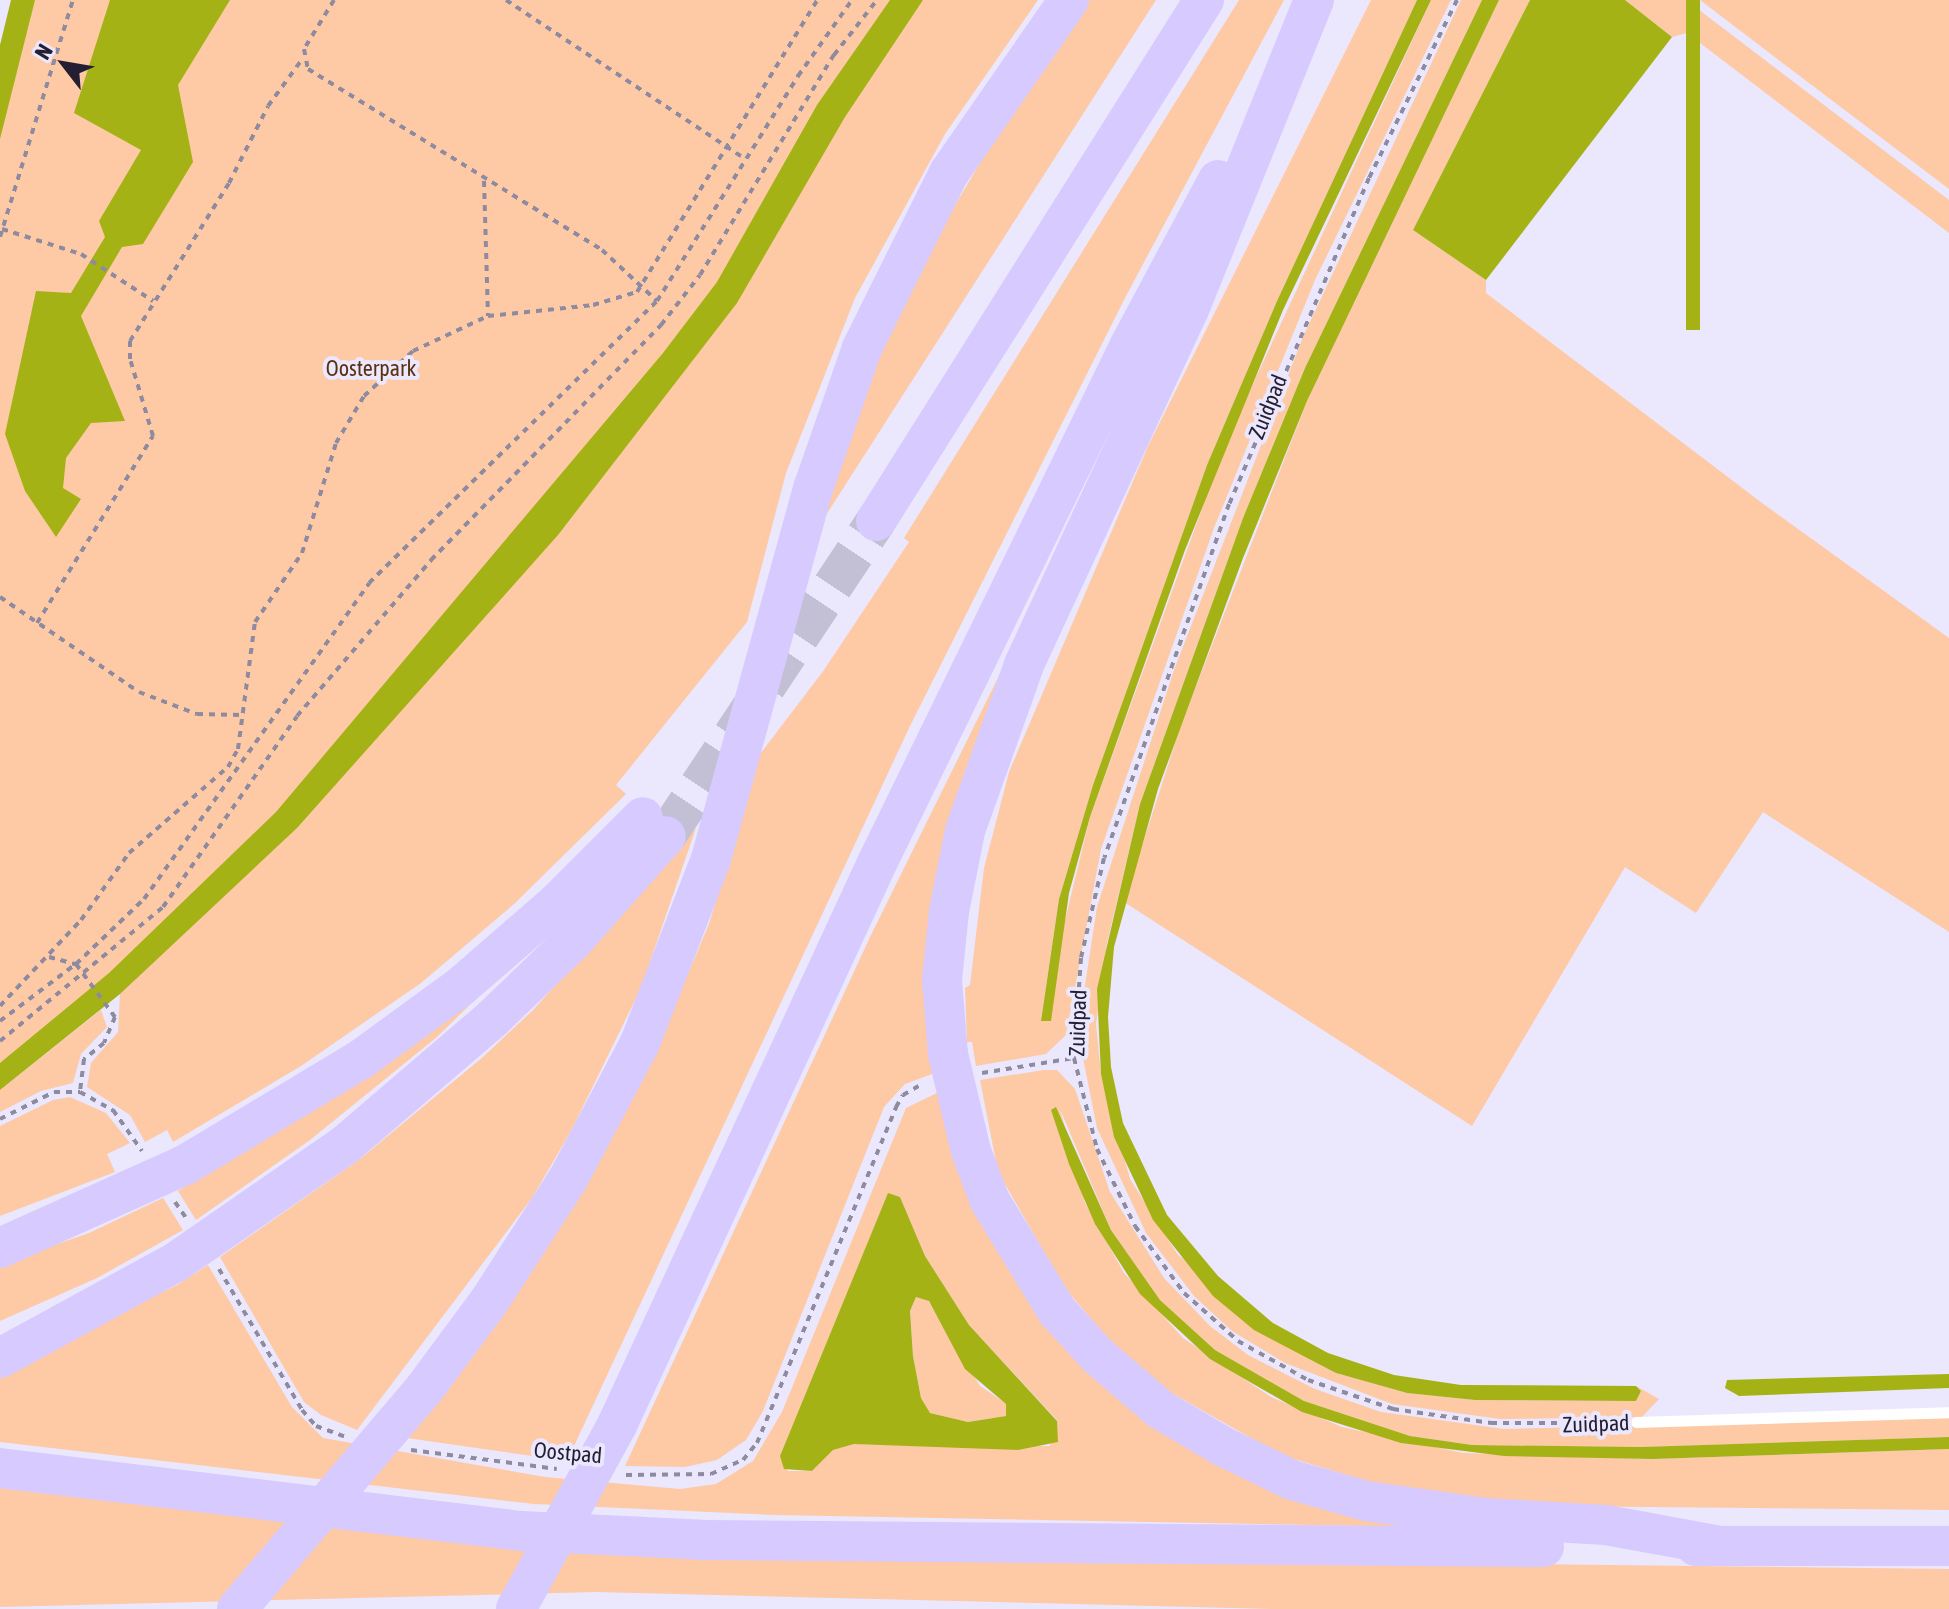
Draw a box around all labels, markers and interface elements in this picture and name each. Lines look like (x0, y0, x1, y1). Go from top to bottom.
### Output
north arrow (24, 24, 104, 104)
text: N (29, 39, 58, 64)
park label: Oosterpark (326, 356, 416, 382)
street label: Zuidpad (1243, 371, 1293, 443)
street label: Zuidpad (1064, 989, 1092, 1057)
street label: Zuidpad (1562, 1410, 1630, 1438)
street label: Oostpad (533, 1437, 603, 1469)

